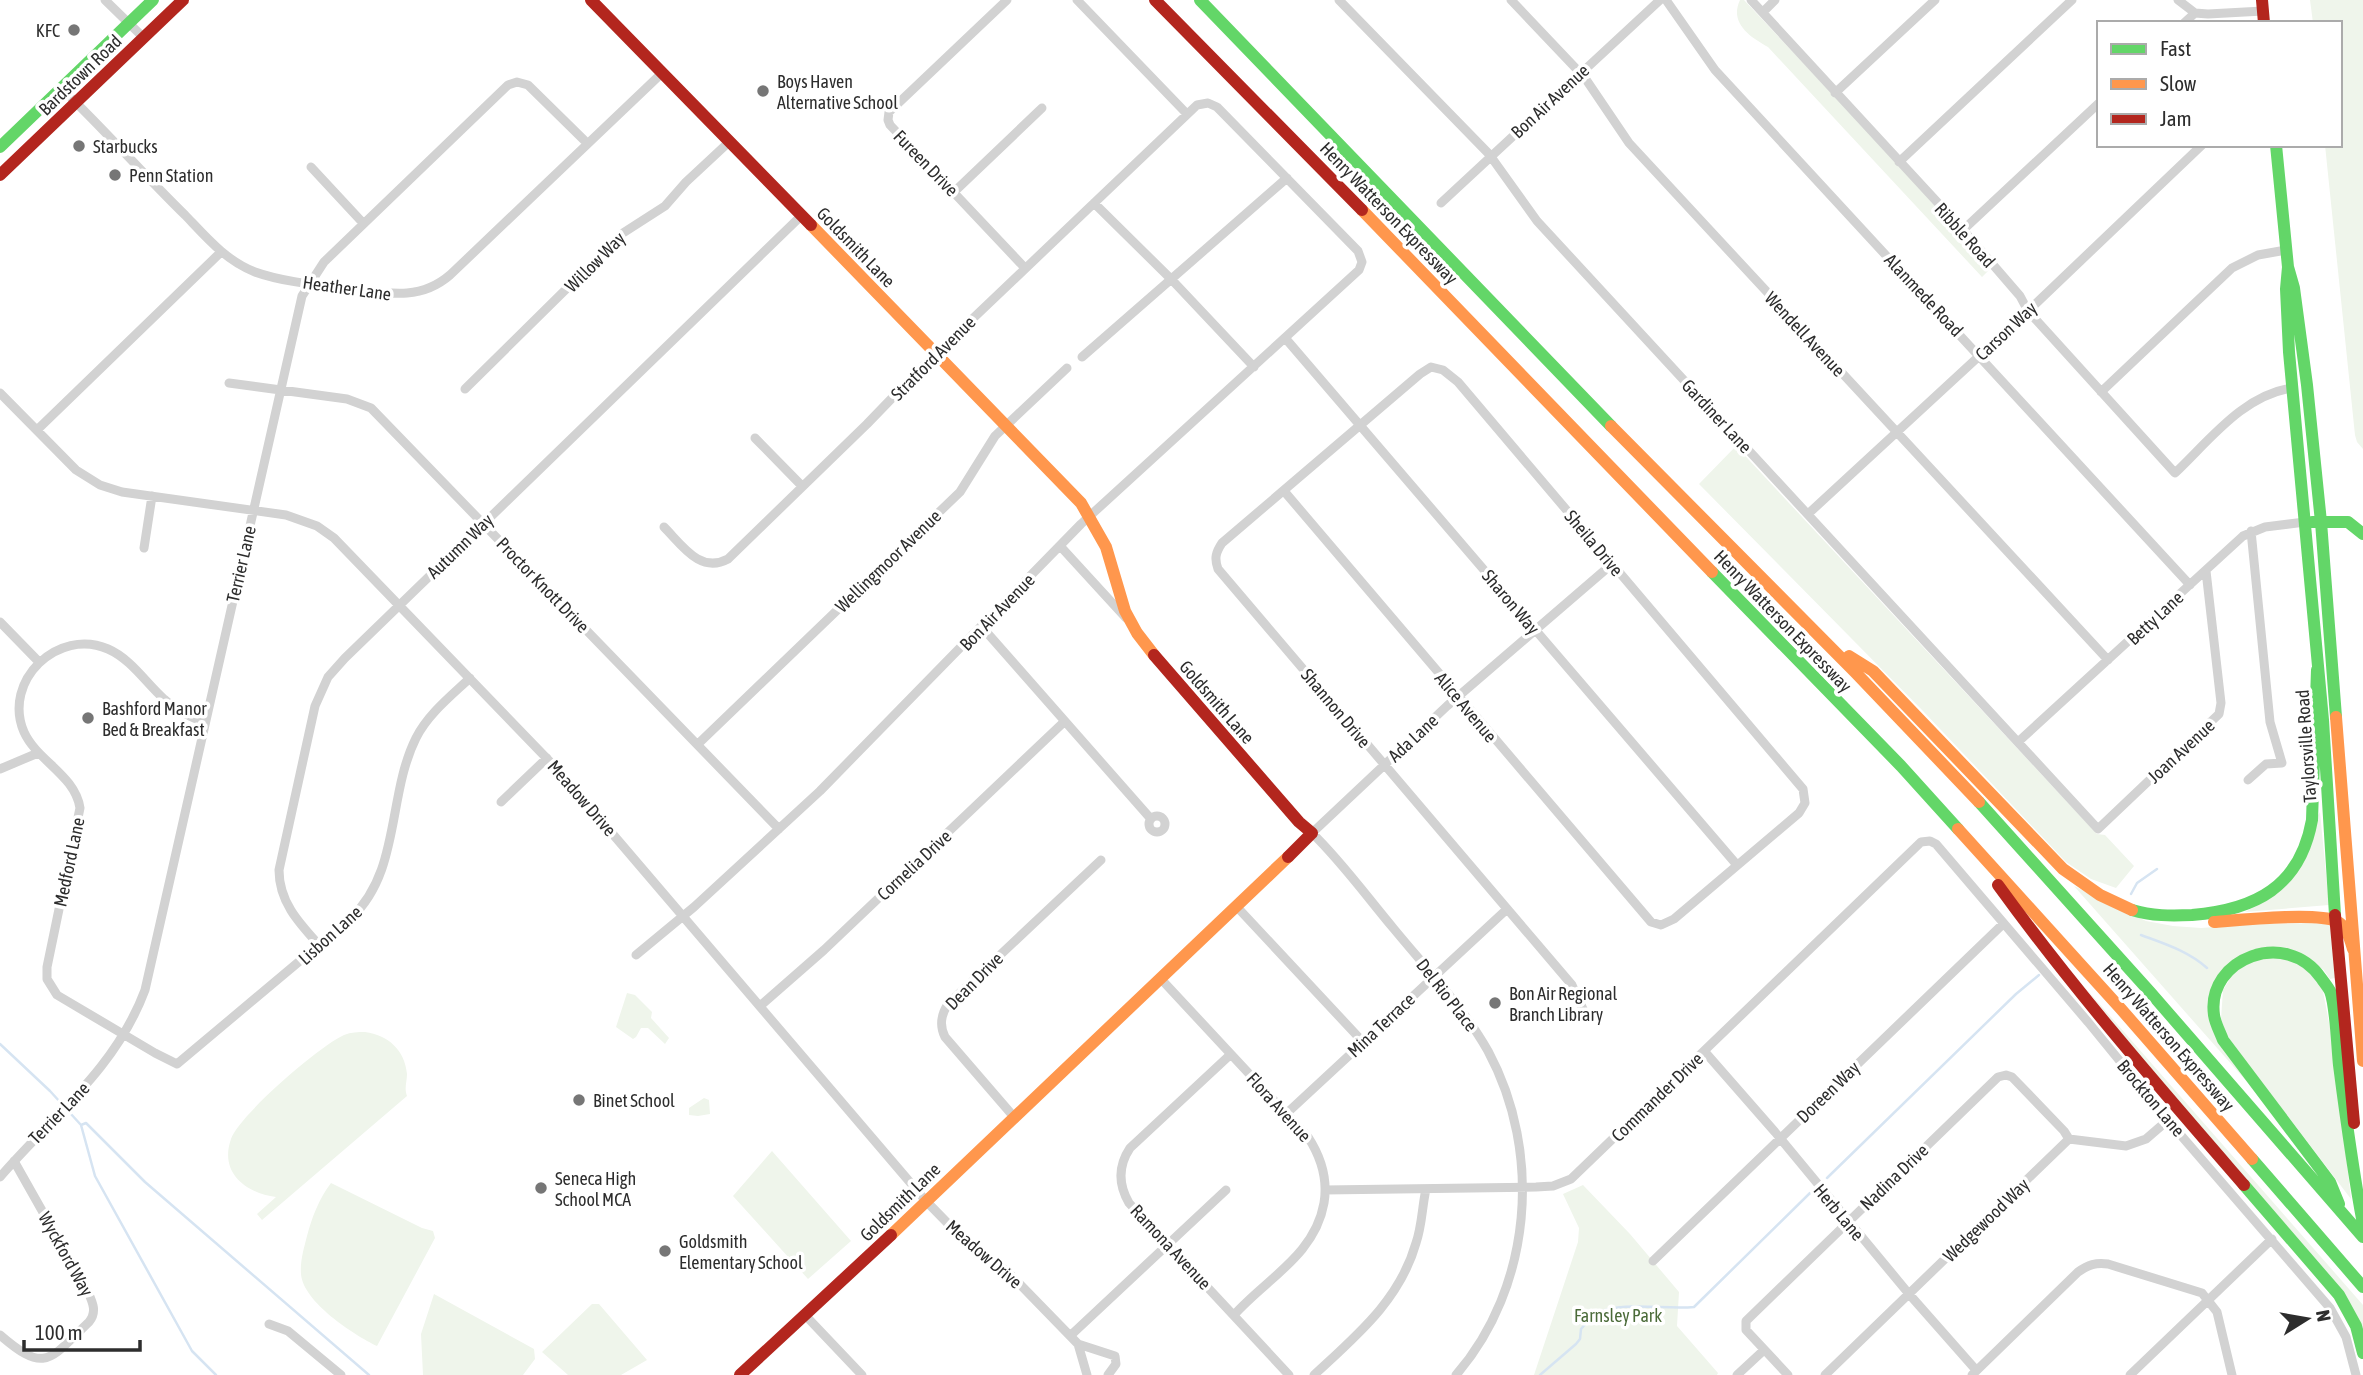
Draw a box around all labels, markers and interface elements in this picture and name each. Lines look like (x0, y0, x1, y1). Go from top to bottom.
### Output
place label: KFC (36, 20, 60, 41)
legend (2097, 21, 2342, 147)
marker: KFC (66, 22, 82, 38)
street label: Bardstown Road (34, 30, 126, 120)
text: Fast (2160, 36, 2191, 60)
street label: Bon Air Avenue (1507, 60, 1593, 142)
place label: Boys Haven Alternative School (777, 71, 898, 113)
text: Slow (2160, 71, 2197, 95)
marker: Boys Haven Alternative School (755, 83, 771, 99)
text: Jam (2160, 106, 2192, 130)
street label: Fureen Drive (889, 126, 963, 200)
place label: Starbucks (93, 136, 158, 157)
marker: Starbucks (71, 138, 87, 154)
street label: Henry Watterson Expressway (1316, 138, 1462, 288)
place label: Penn Station (129, 165, 213, 186)
marker: Penn Station (107, 167, 123, 183)
street label: Ribble Road (1930, 198, 2000, 272)
street label: Goldsmith Lane (813, 203, 899, 291)
street label: Willow Way (561, 228, 629, 296)
street label: Alanmede Road (1880, 249, 1968, 341)
street label: Heather Lane (301, 271, 393, 305)
street label: Wendell Avenue (1761, 287, 1849, 381)
street label: Carson Way (1971, 297, 2041, 365)
street label: Stratford Avenue (886, 311, 980, 405)
street label: Gardiner Lane (1678, 375, 1756, 457)
street label: Wellingmoor Avenue (831, 505, 945, 617)
street label: Sheila Drive (1561, 506, 1627, 580)
street label: Autumn Way (423, 509, 497, 583)
street label: Terrier Lane (222, 524, 260, 604)
street label: Proctor Knott Drive (492, 533, 594, 637)
street label: Henry Watterson Expressway (1710, 546, 1856, 696)
street label: Sharon Way (1478, 565, 1544, 639)
street label: Bon Air Avenue (955, 569, 1039, 655)
street label: Betty Lane (2123, 587, 2187, 649)
street label: Goldsmith Lane (1175, 656, 1259, 748)
street label: Shannon Drive (1297, 664, 1375, 752)
street label: Alice Avenue (1431, 668, 1501, 746)
street label: Taylorsville Road (2292, 689, 2320, 803)
place label: Bashford Manor Bed & Breakfast (102, 698, 207, 740)
marker: Bashford Manor Bed & Breakfast (80, 710, 96, 726)
street label: Ada Lane (1384, 710, 1442, 766)
street label: Joan Avenue (2143, 715, 2219, 787)
street label: Meadow Drive (543, 756, 621, 840)
street label: Medford Lane (49, 815, 89, 909)
street label: Cornelia Drive (873, 825, 955, 905)
street label: Lisbon Lane (294, 901, 366, 969)
street label: Dean Drive (941, 948, 1007, 1014)
street label: Del Rio Place (1412, 955, 1482, 1035)
street label: Henry Watterson Expressway (2099, 959, 2239, 1115)
place label: Bon Air Regional Branch Library (1509, 983, 1618, 1025)
street label: Mina Terrace (1343, 989, 1419, 1061)
marker: Bon Air Regional Branch Library (1487, 995, 1503, 1011)
street label: Commander Drive (1607, 1048, 1707, 1146)
street label: Brockton Lane (2113, 1055, 2189, 1141)
street label: Doreen Way (1792, 1057, 1864, 1127)
street label: Flora Avenue (1242, 1068, 1316, 1146)
street label: Terrier Lane (24, 1078, 94, 1148)
place label: Binet School (593, 1090, 675, 1111)
marker: Binet School (571, 1092, 587, 1108)
street label: Nadina Drive (1856, 1140, 1932, 1214)
street label: Goldsmith Lane (856, 1159, 944, 1245)
place label: Seneca High School MCA (555, 1168, 636, 1210)
street label: Wedgewood Way (1939, 1174, 2033, 1266)
marker: Seneca High School MCA (533, 1180, 549, 1196)
street label: Herb Lane (1809, 1180, 1869, 1244)
street label: Ramona Avenue (1126, 1200, 1216, 1294)
street label: Wyckford Way (34, 1208, 98, 1300)
street label: Meadow Drive (942, 1215, 1026, 1293)
place label: Goldsmith Elementary School (679, 1231, 803, 1273)
marker: Goldsmith Elementary School (657, 1243, 673, 1259)
north arrow (2272, 1284, 2342, 1354)
park label: Farnsley Park (1574, 1305, 1662, 1326)
scale bar (24, 1308, 140, 1352)
text: N (2312, 1308, 2336, 1323)
text: 100 m (35, 1320, 83, 1344)

